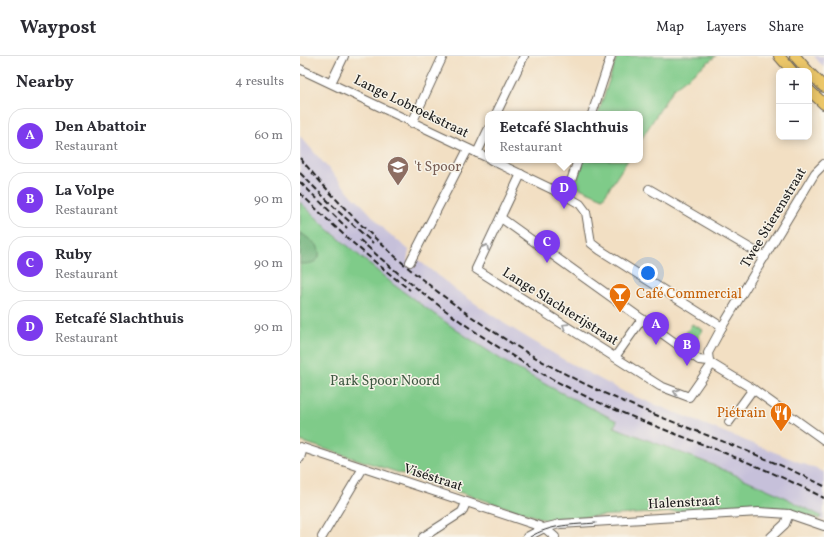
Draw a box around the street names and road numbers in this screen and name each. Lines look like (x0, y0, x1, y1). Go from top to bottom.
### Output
street label: Lange Lobroekstraat (350, 71, 472, 143)
street label: Twee Stierenstraat (736, 164, 812, 272)
street label: Lange Slachterijstraat (498, 264, 622, 351)
street label: Viséstraat (401, 460, 465, 497)
street label: Halenstraat (647, 492, 721, 514)

